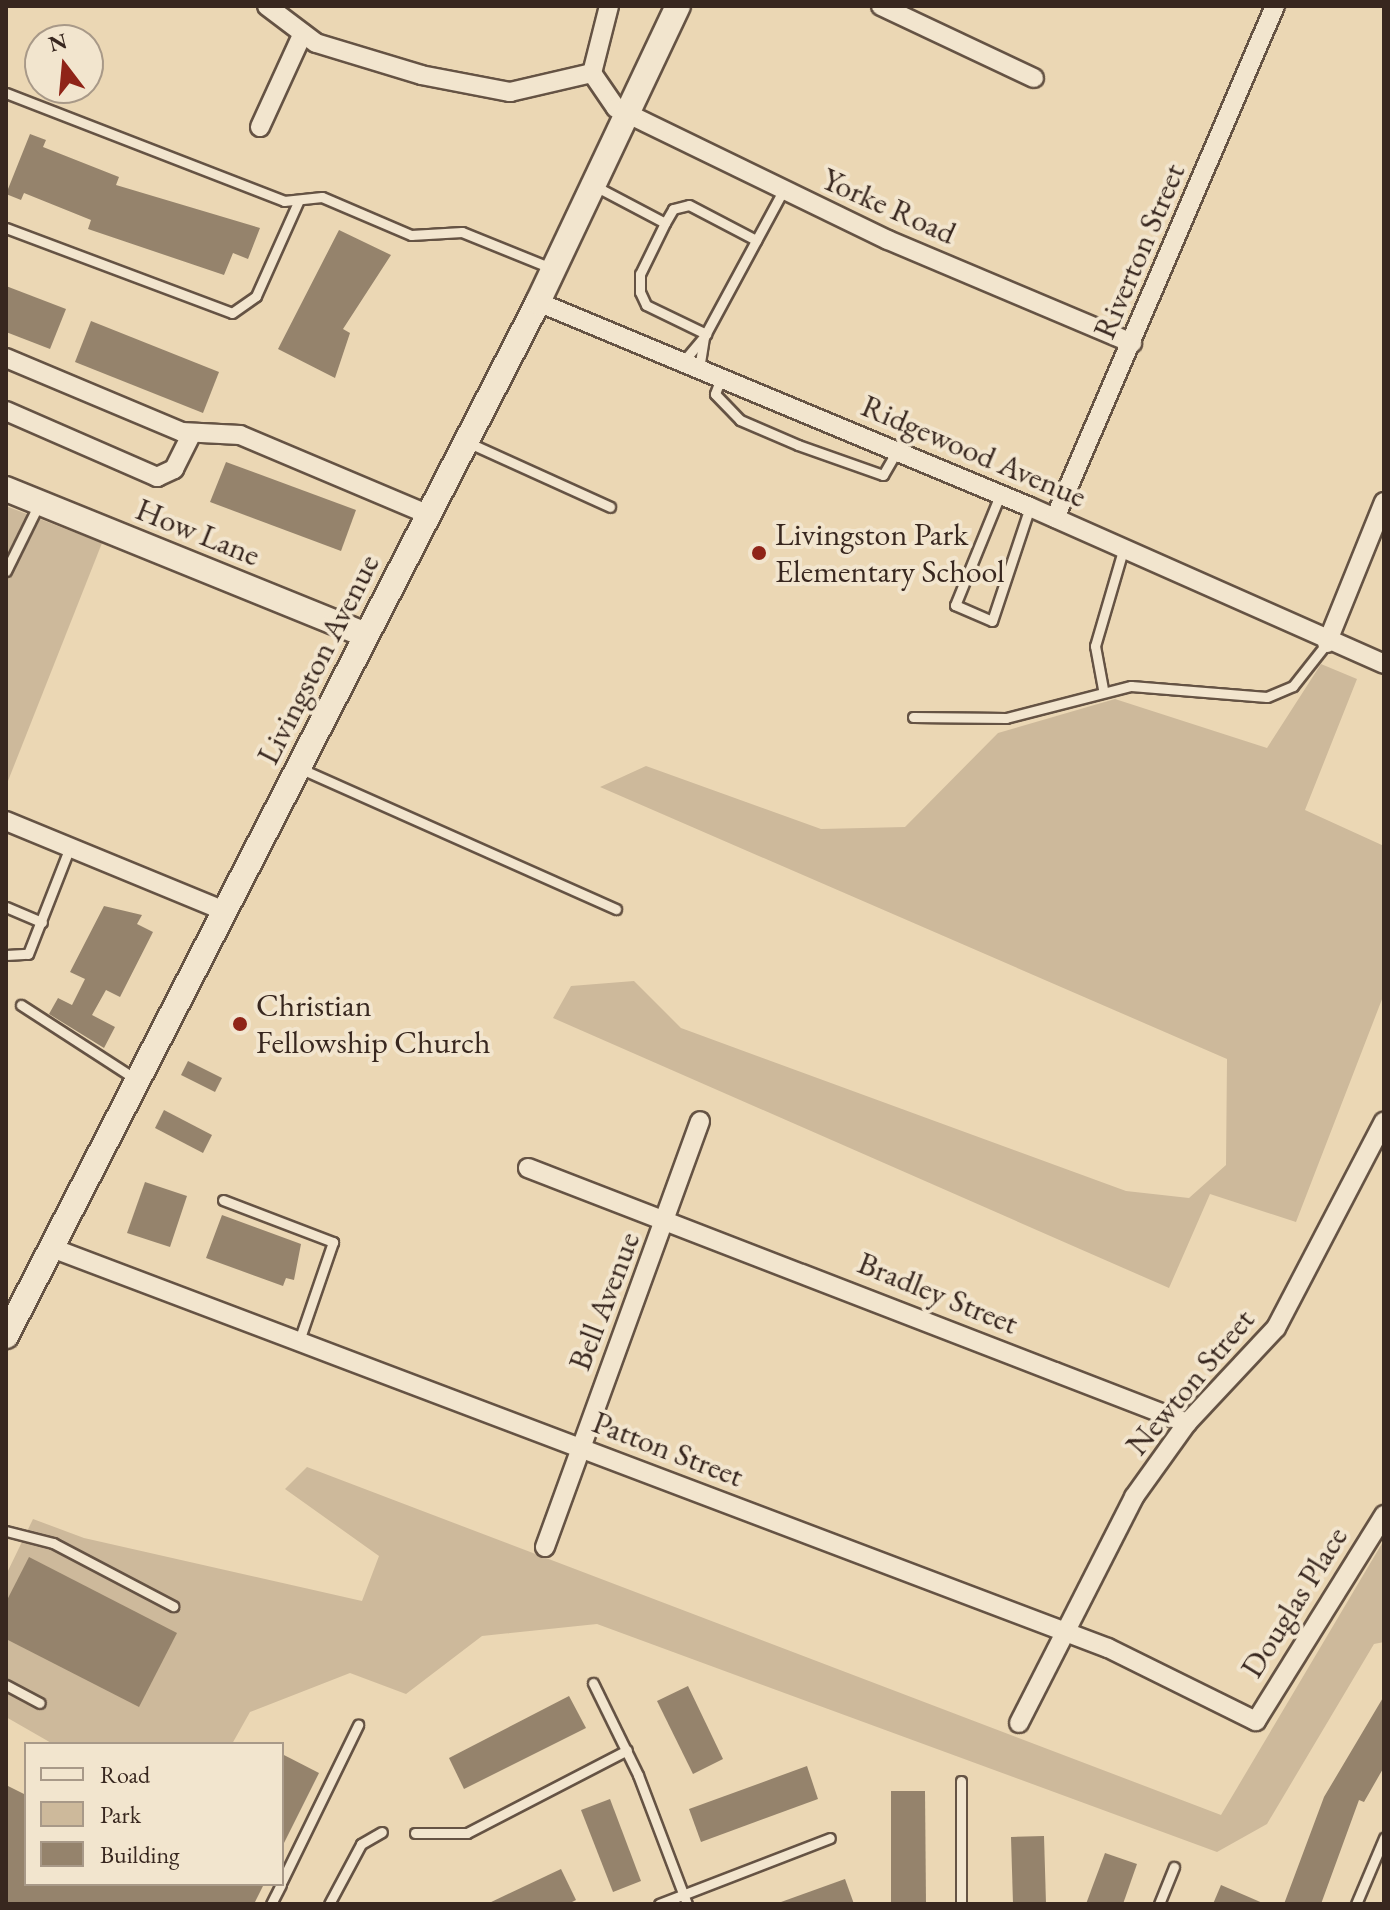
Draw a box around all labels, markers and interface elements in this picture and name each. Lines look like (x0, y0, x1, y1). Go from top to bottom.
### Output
north arrow (24, 24, 104, 104)
text: N (45, 26, 70, 59)
street label: Riverton Street (1085, 158, 1193, 344)
street label: Yorke Road (816, 159, 962, 253)
street label: Ridgewood Avenue (856, 386, 1092, 516)
street label: How Lane (130, 490, 266, 574)
place label: Livingston Park Elementary School (775, 516, 1005, 591)
marker: Livingston Park Elementary School (750, 544, 768, 562)
street label: Livingston Avenue (249, 548, 387, 770)
place label: Christian Fellowship Church (256, 987, 490, 1062)
marker: Christian Fellowship Church (231, 1015, 249, 1033)
street label: Bell Avenue (560, 1226, 648, 1376)
street label: Bradley Street (852, 1243, 1024, 1343)
street label: Newton Street (1118, 1301, 1262, 1463)
street label: Patton Street (587, 1403, 749, 1495)
street label: Douglas Place (1232, 1519, 1356, 1685)
legend (24, 1742, 284, 1886)
text: Road (100, 1759, 150, 1790)
text: Park (100, 1799, 141, 1830)
text: Building (100, 1839, 180, 1870)

